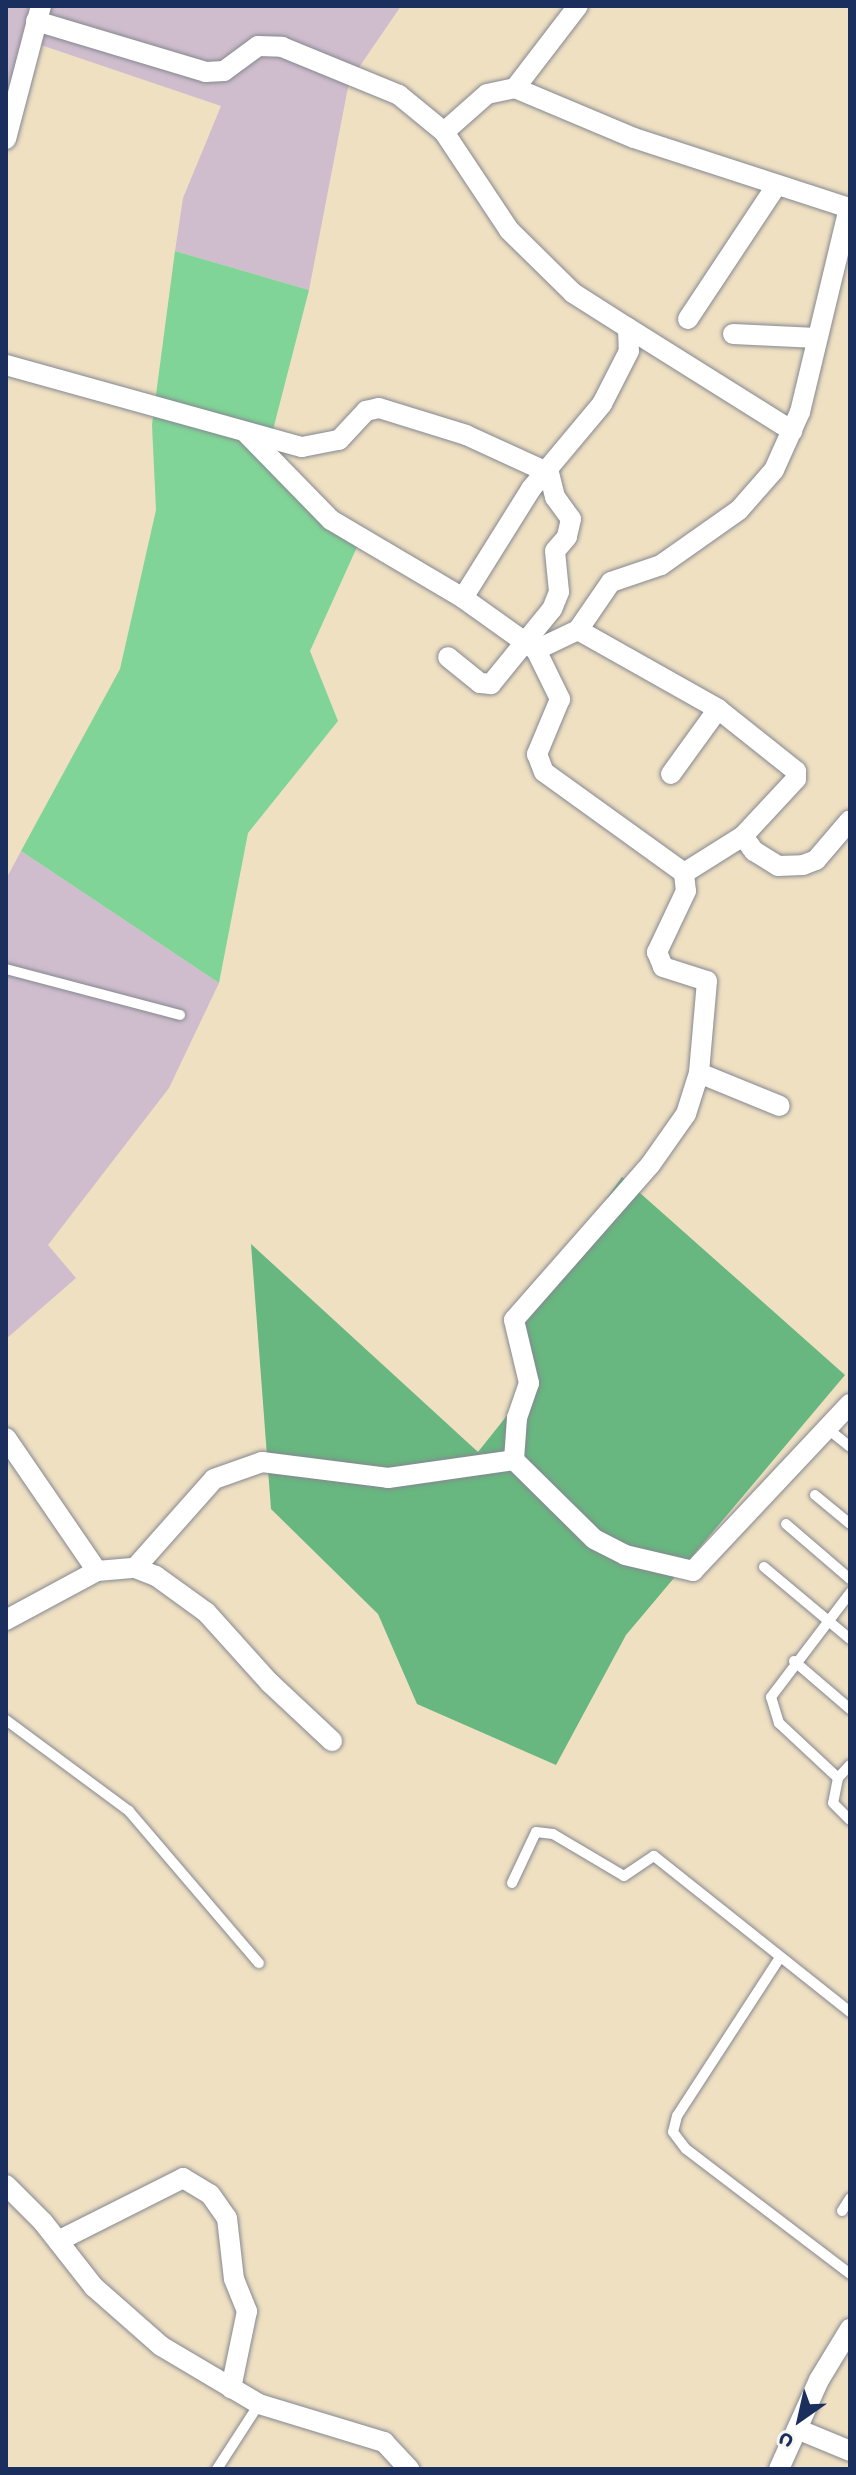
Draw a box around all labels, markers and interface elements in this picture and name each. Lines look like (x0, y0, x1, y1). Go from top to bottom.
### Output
north arrow (760, 2379, 840, 2459)
text: U (774, 2425, 799, 2453)

